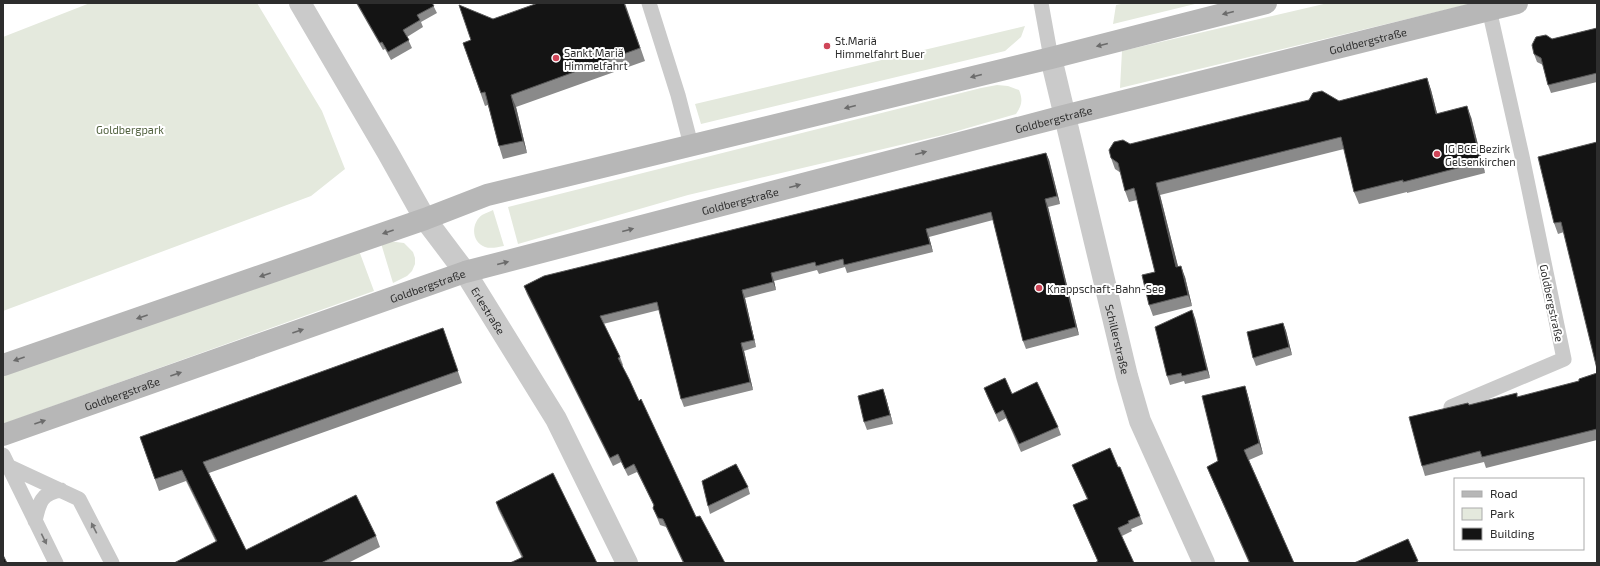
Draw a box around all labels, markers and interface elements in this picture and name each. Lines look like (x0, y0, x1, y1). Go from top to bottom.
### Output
one-way arrow (1222, 10, 1235, 16)
street label: Goldbergstraße (1328, 24, 1408, 56)
place label: St.Mariä Himmelfahrt Buer (835, 34, 925, 60)
marker: St.Mariä Himmelfahrt Buer (822, 41, 832, 51)
one-way arrow (1096, 42, 1109, 48)
place label: Sankt Mariä Himmelfahrt (564, 46, 628, 72)
marker: Sankt Mariä Himmelfahrt (551, 53, 561, 63)
one-way arrow (970, 73, 982, 79)
street label: Goldbergstraße (1014, 103, 1093, 135)
one-way arrow (844, 104, 856, 110)
park label: Goldbergpark (96, 123, 164, 136)
place label: IG BCE Bezirk Gelsenkirchen (1445, 142, 1516, 168)
marker: IG BCE Bezirk Gelsenkirchen (1432, 149, 1442, 159)
one-way arrow (915, 150, 927, 156)
one-way arrow (789, 183, 801, 189)
street label: Goldbergstraße (700, 184, 780, 217)
one-way arrow (623, 227, 635, 233)
one-way arrow (381, 229, 393, 235)
one-way arrow (496, 259, 509, 265)
street label: Goldbergstraße (1537, 263, 1567, 343)
street label: Goldbergstraße (388, 266, 467, 305)
one-way arrow (258, 272, 270, 278)
place label: Knappschaft-Bahn-See (1047, 282, 1164, 295)
marker: Knappschaft-Bahn-See (1034, 283, 1044, 293)
street label: Erlestraße (469, 284, 508, 336)
street label: Schillerstraße (1104, 303, 1133, 375)
one-way arrow (136, 314, 148, 320)
one-way arrow (293, 327, 305, 333)
one-way arrow (13, 357, 25, 363)
one-way arrow (170, 371, 182, 377)
street label: Goldbergstraße (82, 374, 161, 412)
one-way arrow (34, 419, 46, 425)
legend (1454, 478, 1584, 550)
text: Road (1490, 486, 1518, 500)
text: Park (1490, 506, 1515, 520)
one-way arrow (91, 523, 97, 534)
text: Building (1490, 526, 1535, 540)
one-way arrow (41, 533, 47, 545)

